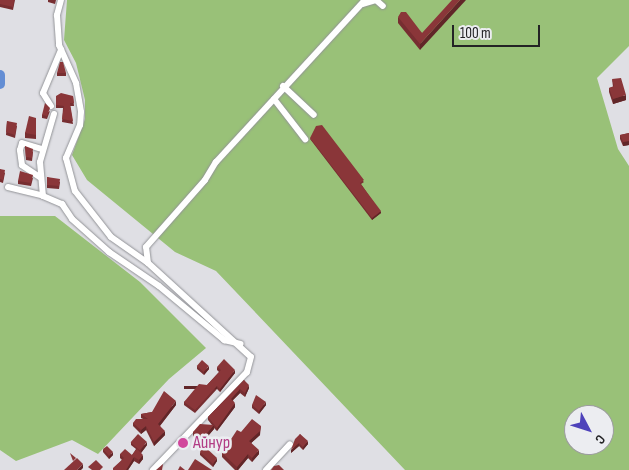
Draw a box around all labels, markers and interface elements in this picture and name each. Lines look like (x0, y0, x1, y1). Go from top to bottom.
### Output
scale bar (454, 15, 542, 47)
text: 100 m (460, 24, 491, 43)
north arrow (564, 405, 614, 455)
text: С (591, 431, 609, 448)
place label: Айнур (193, 432, 230, 454)
marker: Айнур (177, 437, 189, 449)

